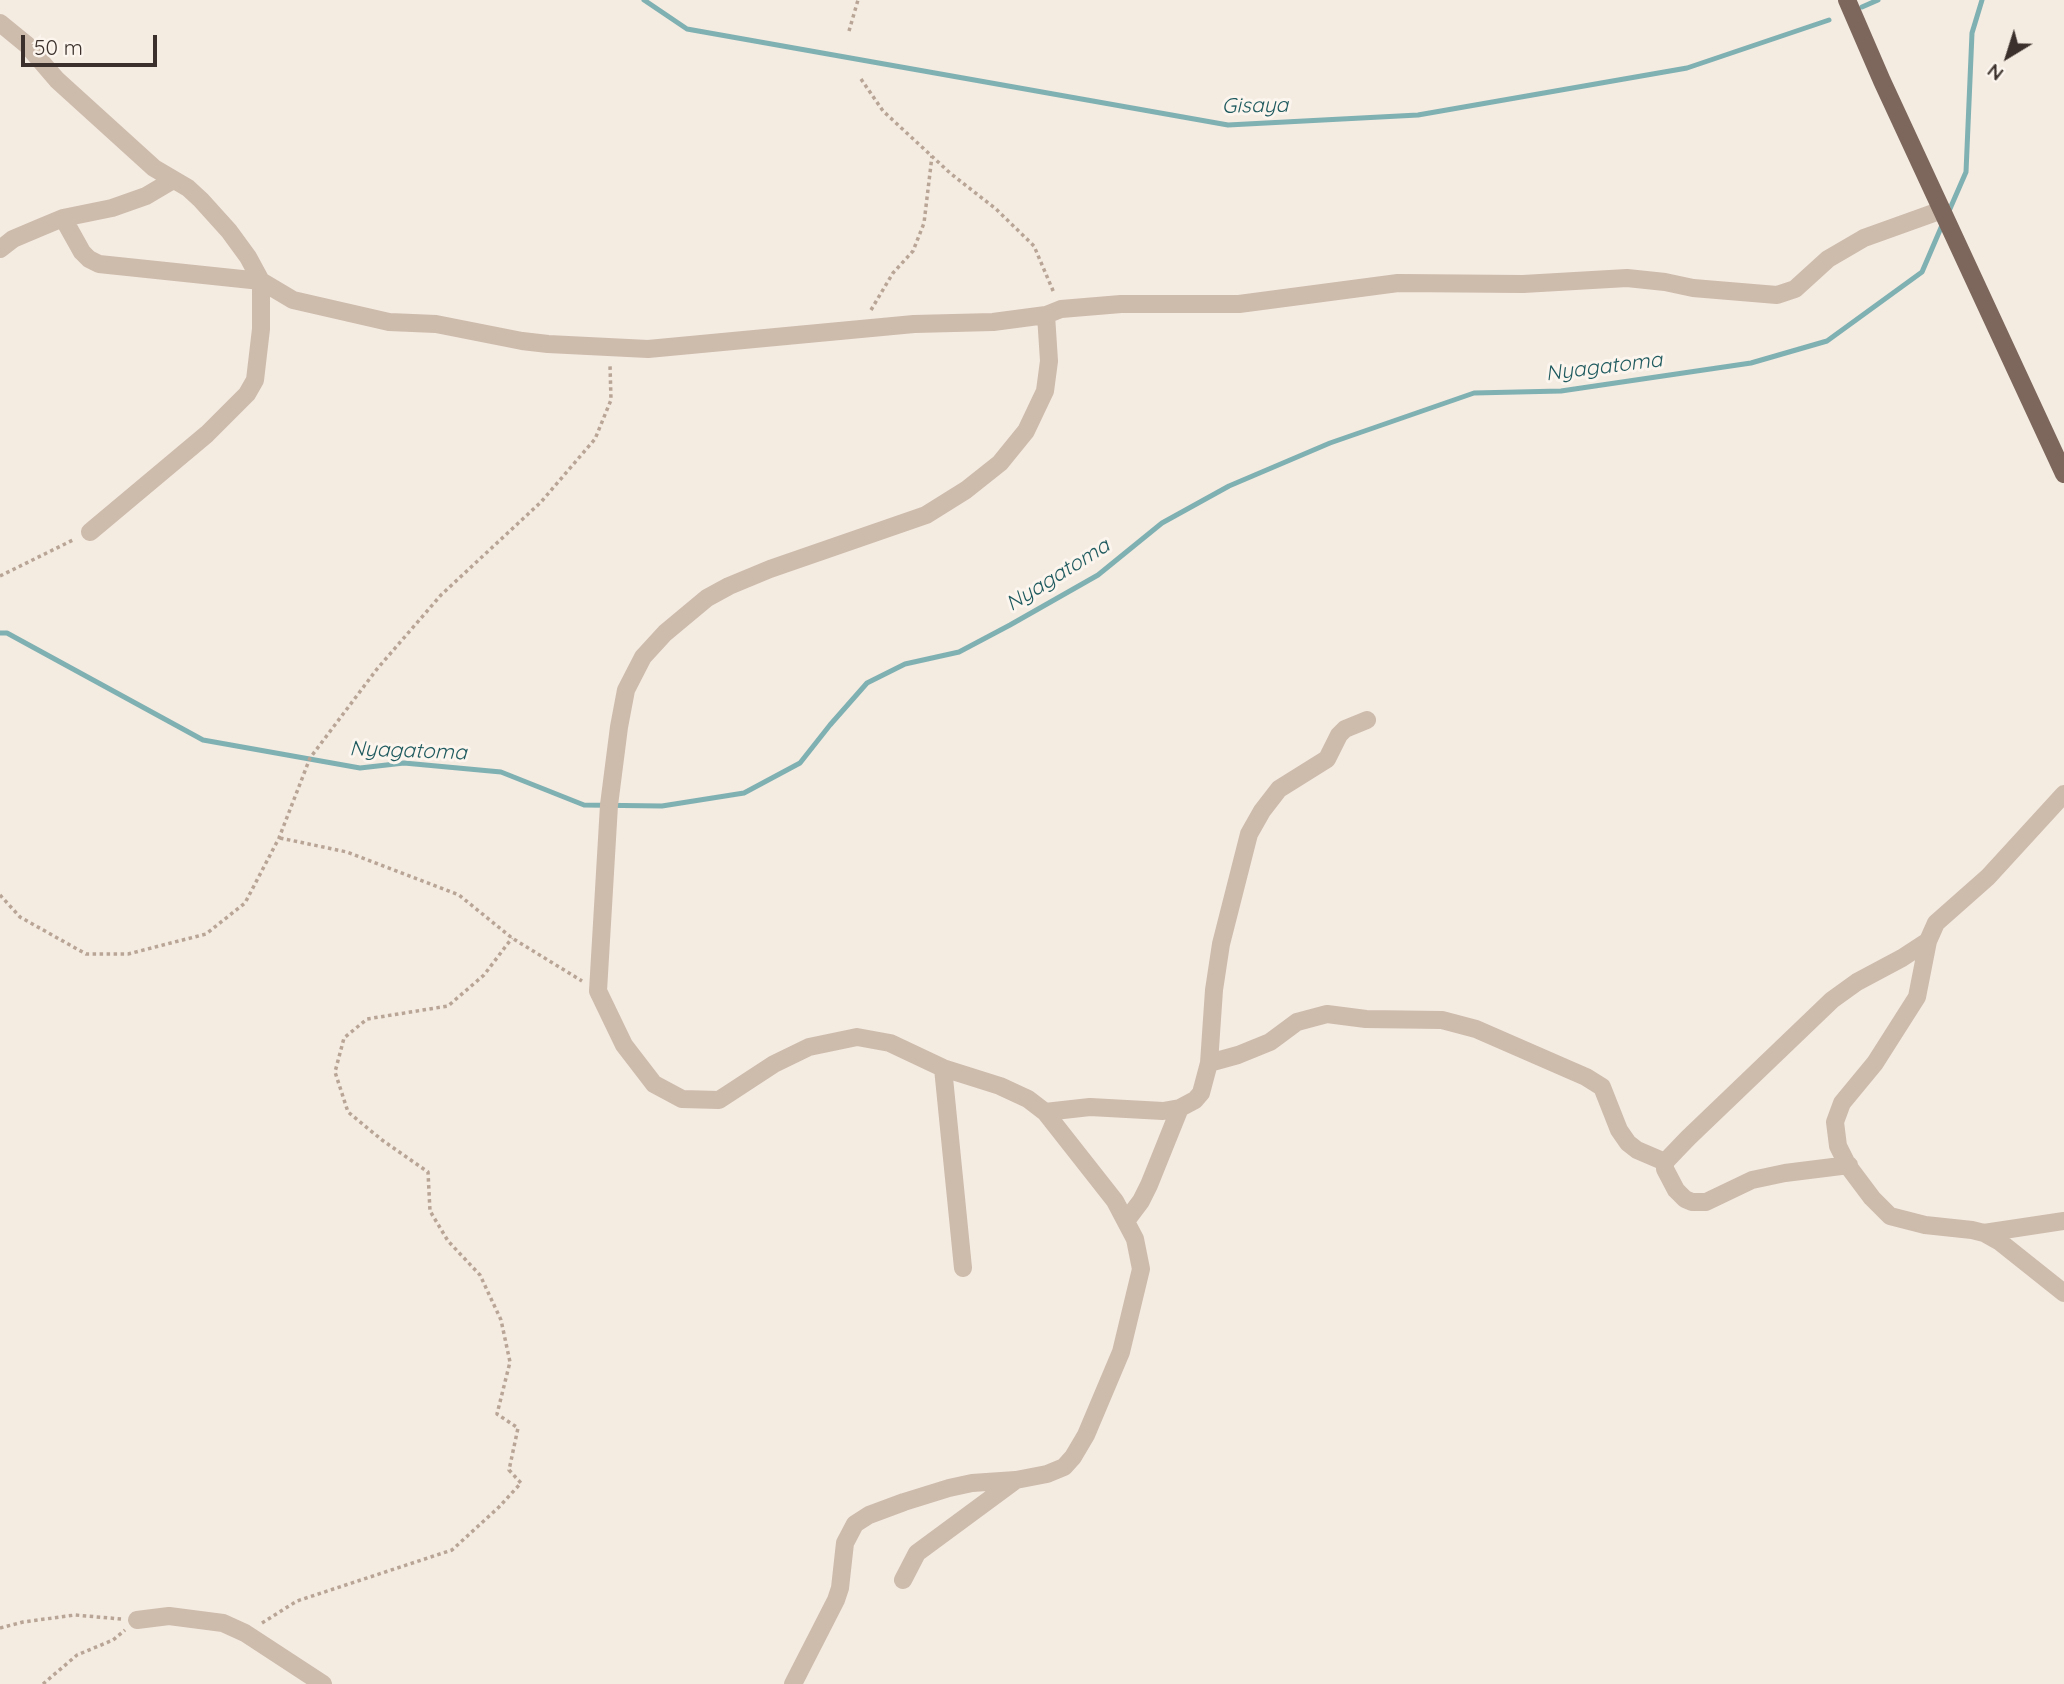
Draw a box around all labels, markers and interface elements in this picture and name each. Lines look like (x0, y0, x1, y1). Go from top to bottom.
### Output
scale bar (24, 21, 161, 65)
north arrow (1973, 21, 2043, 91)
text: 50 m (34, 34, 83, 60)
text: N (1982, 59, 2008, 86)
water label: Gisaya (1222, 93, 1288, 119)
water label: Nyagatoma (1544, 347, 1664, 387)
water label: Nyagatoma (1002, 533, 1114, 617)
water label: Nyagatoma (349, 736, 467, 766)

